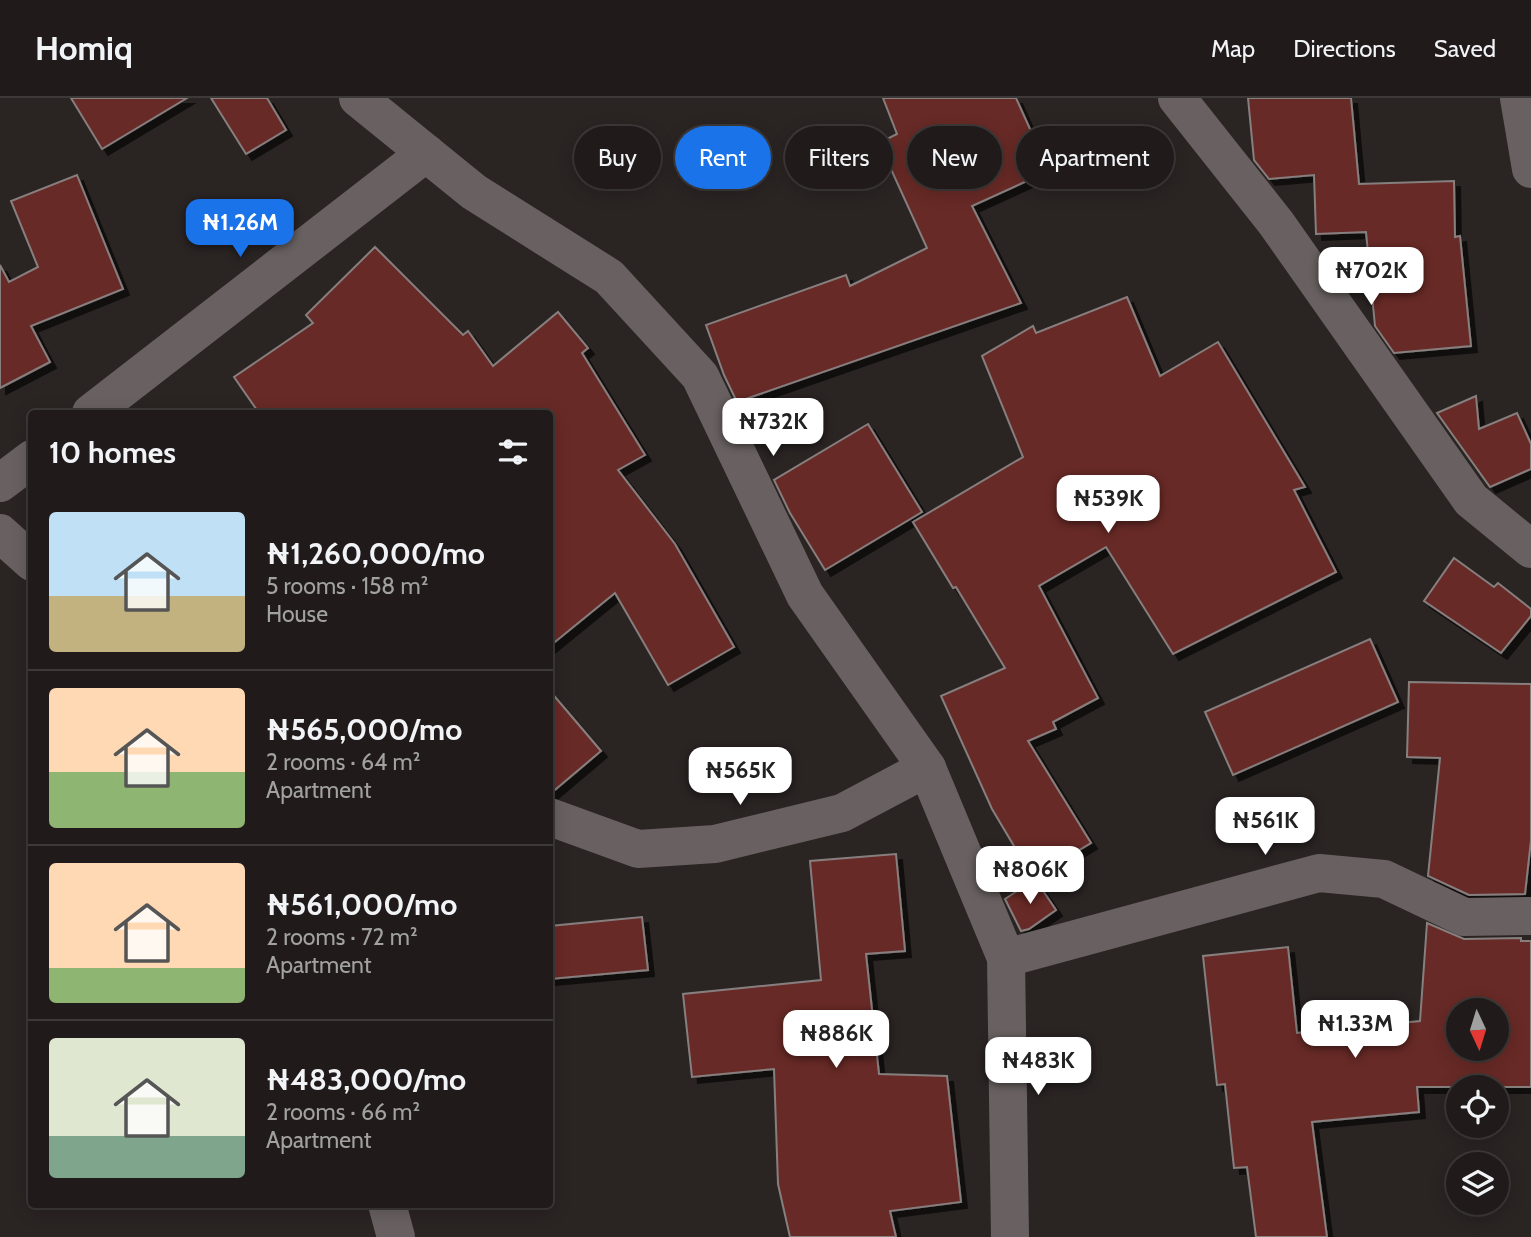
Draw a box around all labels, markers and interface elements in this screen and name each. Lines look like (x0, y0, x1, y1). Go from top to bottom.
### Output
text: Homiq (35, 28, 133, 68)
text: Map (1211, 34, 1255, 63)
text: Directions (1293, 34, 1396, 63)
text: Saved (1434, 34, 1496, 63)
chip: Buy (574, 126, 661, 189)
chip: Rent (675, 126, 771, 189)
chip: Filters (785, 126, 893, 189)
chip: New (907, 126, 1002, 189)
chip: Apartment (1016, 126, 1174, 189)
pin: ₦1.26M (183, 200, 297, 259)
text: ₦1.26M (202, 208, 278, 236)
pin: ₦702K (1322, 248, 1420, 307)
text: ₦702K (1335, 256, 1407, 284)
pin: ₦732K (724, 398, 822, 458)
text: ₦732K (738, 407, 808, 435)
icon: filters (494, 433, 532, 471)
text: 10 homes (49, 434, 176, 471)
pin: ₦539K (1059, 476, 1157, 535)
text: ₦539K (1073, 484, 1143, 512)
text: ₦1,260,000/mo (266, 535, 485, 572)
icon: home (105, 540, 189, 624)
text: 5 rooms · 158 m² (266, 572, 428, 600)
text: House (266, 600, 328, 628)
text: ₦565,000/mo (266, 711, 462, 748)
icon: home (105, 716, 189, 800)
text: 2 rooms · 64 m² (266, 748, 420, 776)
pin: ₦565K (691, 748, 789, 807)
text: ₦565K (705, 756, 775, 784)
text: Apartment (266, 776, 371, 804)
pin: ₦561K (1216, 798, 1314, 857)
text: ₦561K (1232, 806, 1298, 834)
pin: ₦806K (981, 846, 1079, 906)
text: ₦806K (992, 855, 1068, 883)
text: ₦561,000/mo (266, 886, 457, 923)
icon: home (105, 891, 189, 975)
text: 2 rooms · 72 m² (266, 923, 418, 951)
text: Apartment (266, 951, 371, 979)
north arrow (1446, 998, 1508, 1060)
map controls (1446, 998, 1509, 1215)
pin: ₦1.33M (1298, 1000, 1412, 1060)
text: ₦1.33M (1317, 1009, 1393, 1037)
pin: ₦886K (787, 1010, 885, 1070)
text: ₦886K (799, 1019, 873, 1047)
pin: ₦483K (989, 1038, 1087, 1097)
text: ₦483K (1001, 1046, 1075, 1074)
text: ₦483,000/mo (266, 1061, 466, 1098)
icon: home (105, 1066, 189, 1150)
button: locate (1446, 1075, 1509, 1138)
text: 2 rooms · 66 m² (266, 1098, 420, 1126)
text: Apartment (266, 1126, 371, 1154)
button: layers (1446, 1152, 1509, 1215)

